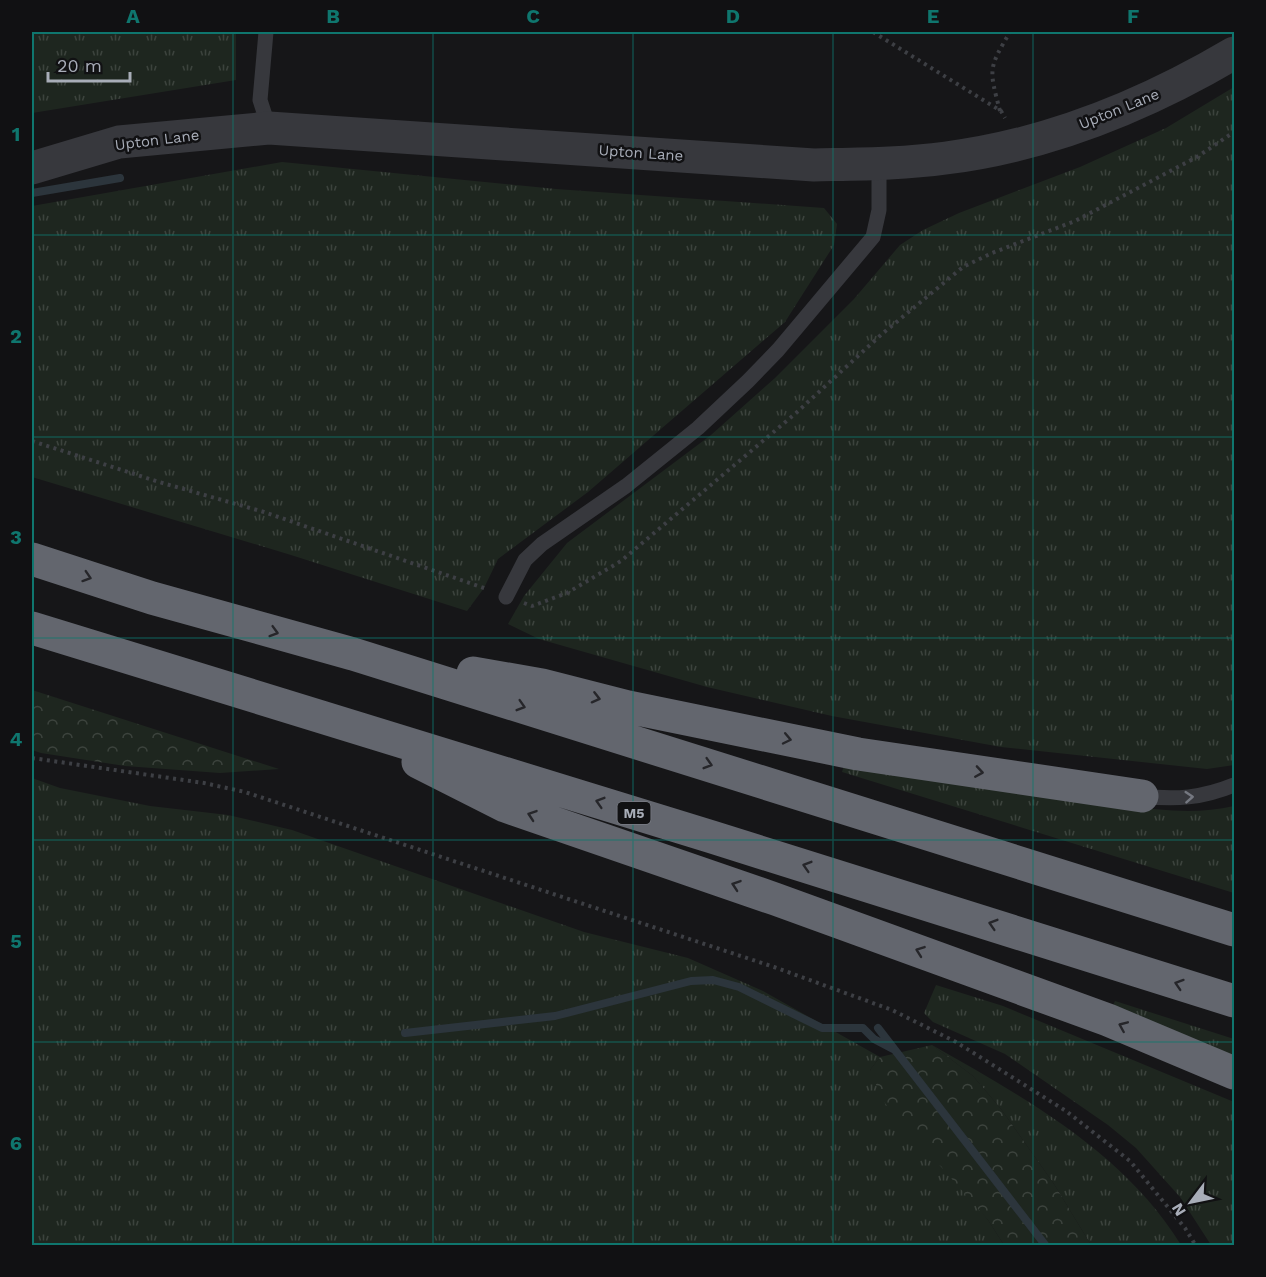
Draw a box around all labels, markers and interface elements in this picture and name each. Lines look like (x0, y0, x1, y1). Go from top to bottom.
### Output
text: A (126, 4, 140, 28)
text: B (326, 4, 340, 28)
text: C (526, 4, 540, 28)
text: D (726, 4, 740, 28)
text: E (927, 4, 939, 28)
text: F (1127, 4, 1139, 28)
scale bar (48, 45, 130, 83)
text: 20 m (57, 55, 102, 76)
street label: Upton Lane (1076, 85, 1162, 133)
text: 1 (12, 122, 20, 146)
street label: Upton Lane (114, 126, 200, 154)
street label: Upton Lane (598, 141, 684, 165)
text: 2 (10, 324, 22, 348)
text: 3 (10, 525, 22, 549)
one-way arrow (81, 570, 92, 582)
one-way arrow (268, 625, 279, 637)
one-way arrow (591, 691, 601, 704)
one-way arrow (515, 699, 526, 711)
text: 4 (10, 727, 23, 751)
one-way arrow (781, 732, 791, 745)
one-way arrow (702, 757, 713, 769)
one-way arrow (974, 765, 983, 777)
one-way arrow (1184, 791, 1194, 804)
one-way arrow (596, 797, 606, 810)
road number: M5 (618, 802, 650, 824)
one-way arrow (527, 810, 538, 823)
one-way arrow (802, 861, 813, 874)
one-way arrow (731, 880, 742, 893)
one-way arrow (988, 919, 999, 931)
text: 5 (10, 929, 22, 953)
one-way arrow (915, 946, 926, 959)
one-way arrow (1174, 978, 1185, 991)
one-way arrow (1118, 1021, 1129, 1033)
text: 6 (10, 1131, 22, 1155)
north arrow (1161, 1172, 1221, 1232)
text: N (1168, 1200, 1190, 1220)

